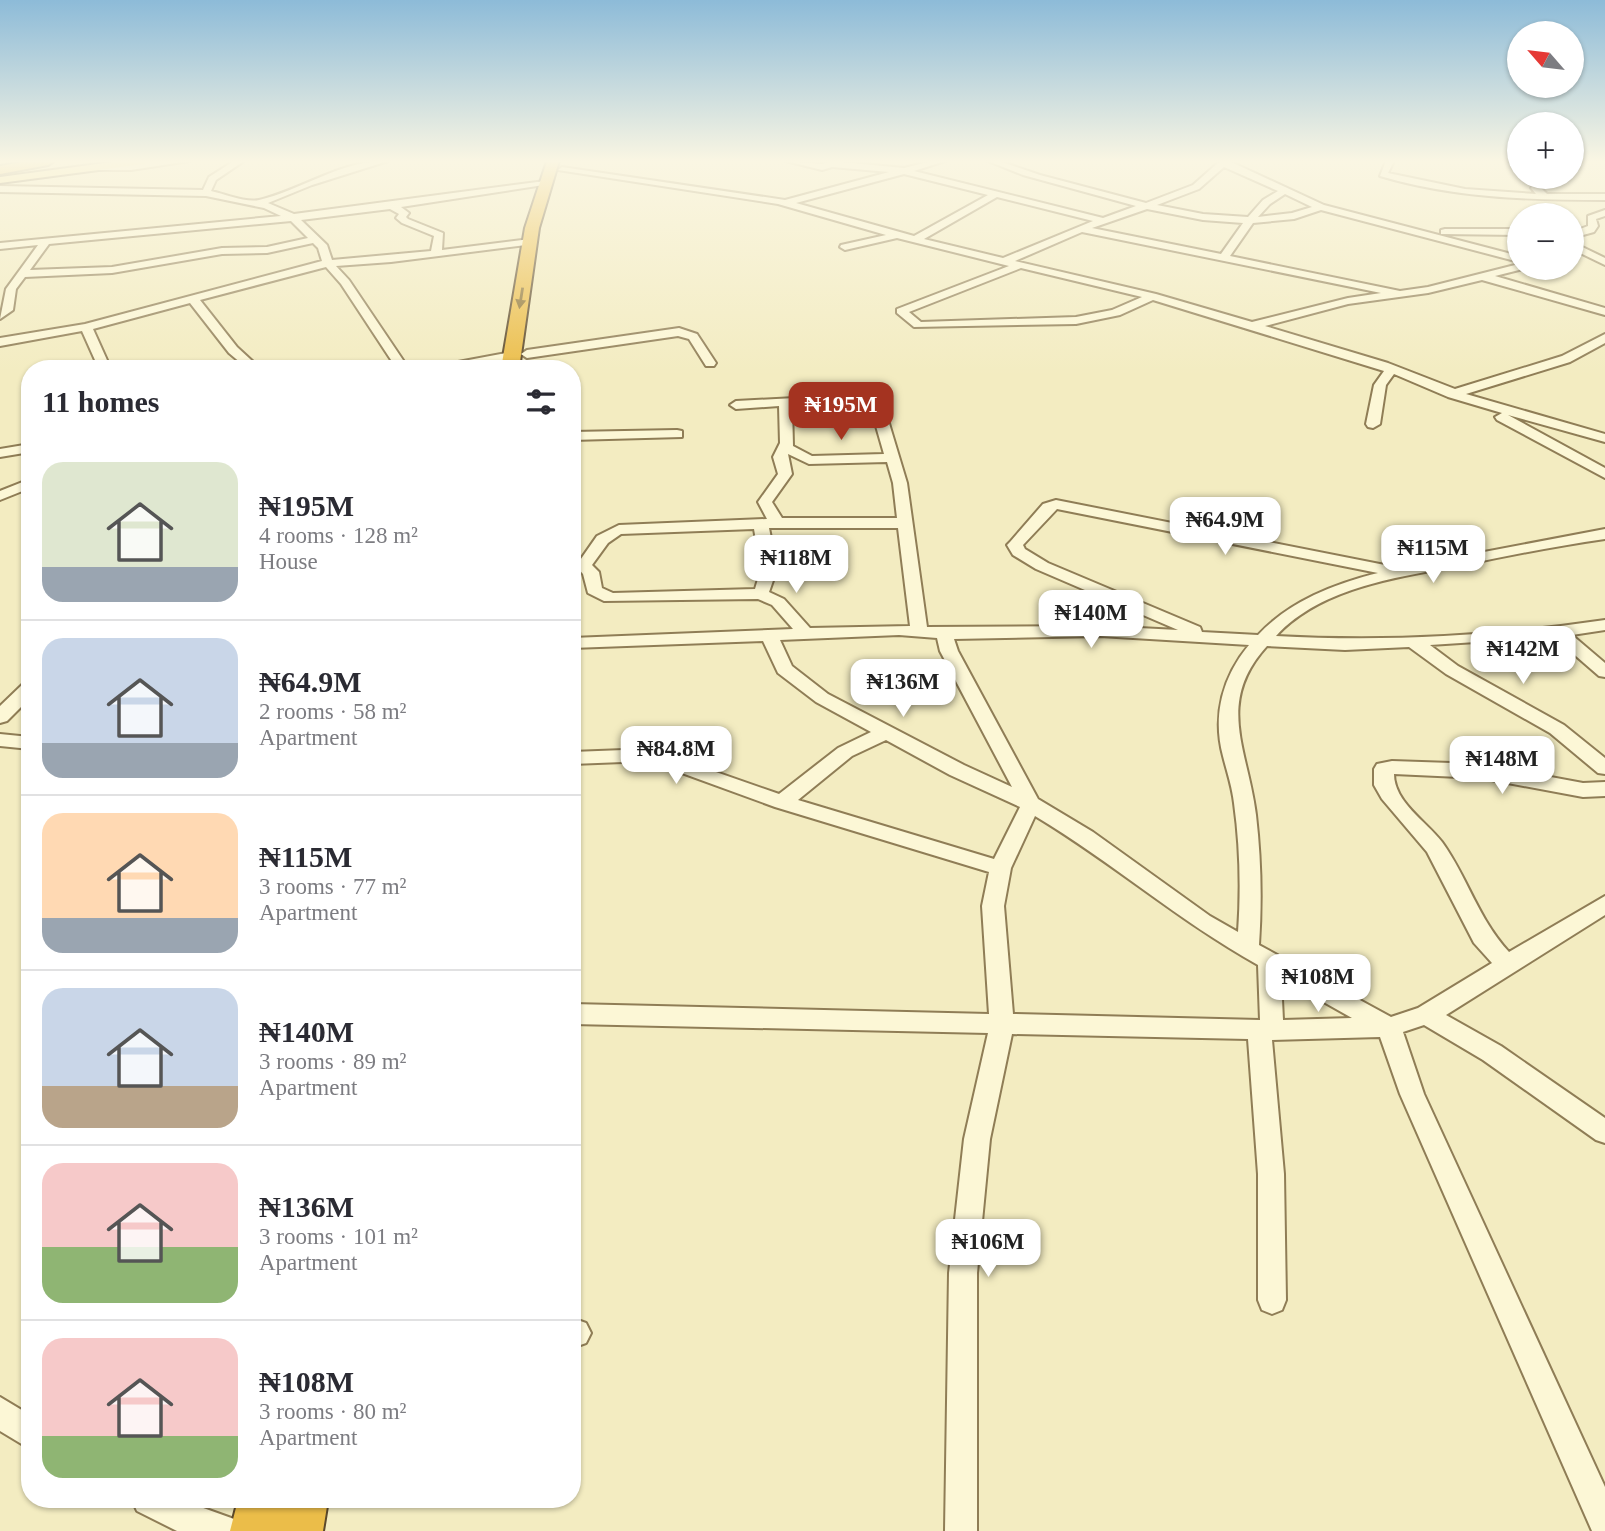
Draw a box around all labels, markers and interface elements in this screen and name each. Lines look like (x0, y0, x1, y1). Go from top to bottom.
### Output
north arrow (1507, 21, 1584, 98)
map controls (1507, 21, 1584, 280)
button: + (1507, 112, 1584, 189)
button: − (1507, 203, 1584, 280)
one-way arrow (515, 288, 526, 310)
pin: ₦195M (792, 382, 890, 442)
icon: filters (522, 383, 560, 421)
text: 11 homes (42, 385, 160, 418)
text: ₦195M (805, 392, 877, 417)
text: ₦195M (259, 489, 354, 522)
icon: home (98, 490, 182, 574)
pin: ₦64.9M (1168, 498, 1282, 557)
text: ₦64.9M (1186, 507, 1264, 532)
text: 4 rooms · 128 m² (259, 523, 418, 548)
pin: ₦115M (1384, 526, 1482, 585)
text: ₦115M (1397, 535, 1469, 560)
pin: ₦118M (747, 536, 845, 595)
text: ₦118M (760, 545, 832, 570)
text: House (259, 549, 318, 574)
pin: ₦140M (1042, 590, 1140, 650)
text: ₦140M (1055, 600, 1127, 625)
pin: ₦142M (1474, 626, 1572, 686)
text: ₦142M (1487, 636, 1559, 661)
pin: ₦136M (854, 660, 952, 719)
text: ₦64.9M (259, 665, 361, 698)
icon: home (98, 666, 182, 750)
text: ₦136M (867, 669, 939, 694)
text: 2 rooms · 58 m² (259, 699, 406, 724)
text: Apartment (259, 725, 357, 750)
pin: ₦84.8M (619, 726, 733, 786)
text: ₦84.8M (637, 736, 715, 761)
pin: ₦148M (1453, 736, 1551, 796)
text: ₦148M (1466, 746, 1538, 771)
text: ₦115M (259, 840, 352, 873)
icon: home (98, 841, 182, 925)
text: 3 rooms · 77 m² (259, 874, 406, 899)
text: Apartment (259, 900, 357, 925)
pin: ₦108M (1269, 954, 1367, 1014)
text: ₦108M (1282, 964, 1354, 989)
text: ₦140M (259, 1015, 354, 1048)
icon: home (98, 1016, 182, 1100)
text: 3 rooms · 89 m² (259, 1049, 406, 1074)
text: Apartment (259, 1075, 357, 1100)
text: ₦136M (259, 1190, 354, 1223)
icon: home (98, 1191, 182, 1275)
pin: ₦106M (939, 1220, 1037, 1279)
text: 3 rooms · 101 m² (259, 1224, 418, 1249)
text: ₦106M (952, 1229, 1024, 1254)
text: Apartment (259, 1250, 357, 1275)
text: ₦108M (259, 1365, 354, 1398)
icon: home (98, 1366, 182, 1450)
text: 3 rooms · 80 m² (259, 1399, 406, 1424)
text: Apartment (259, 1425, 357, 1450)

